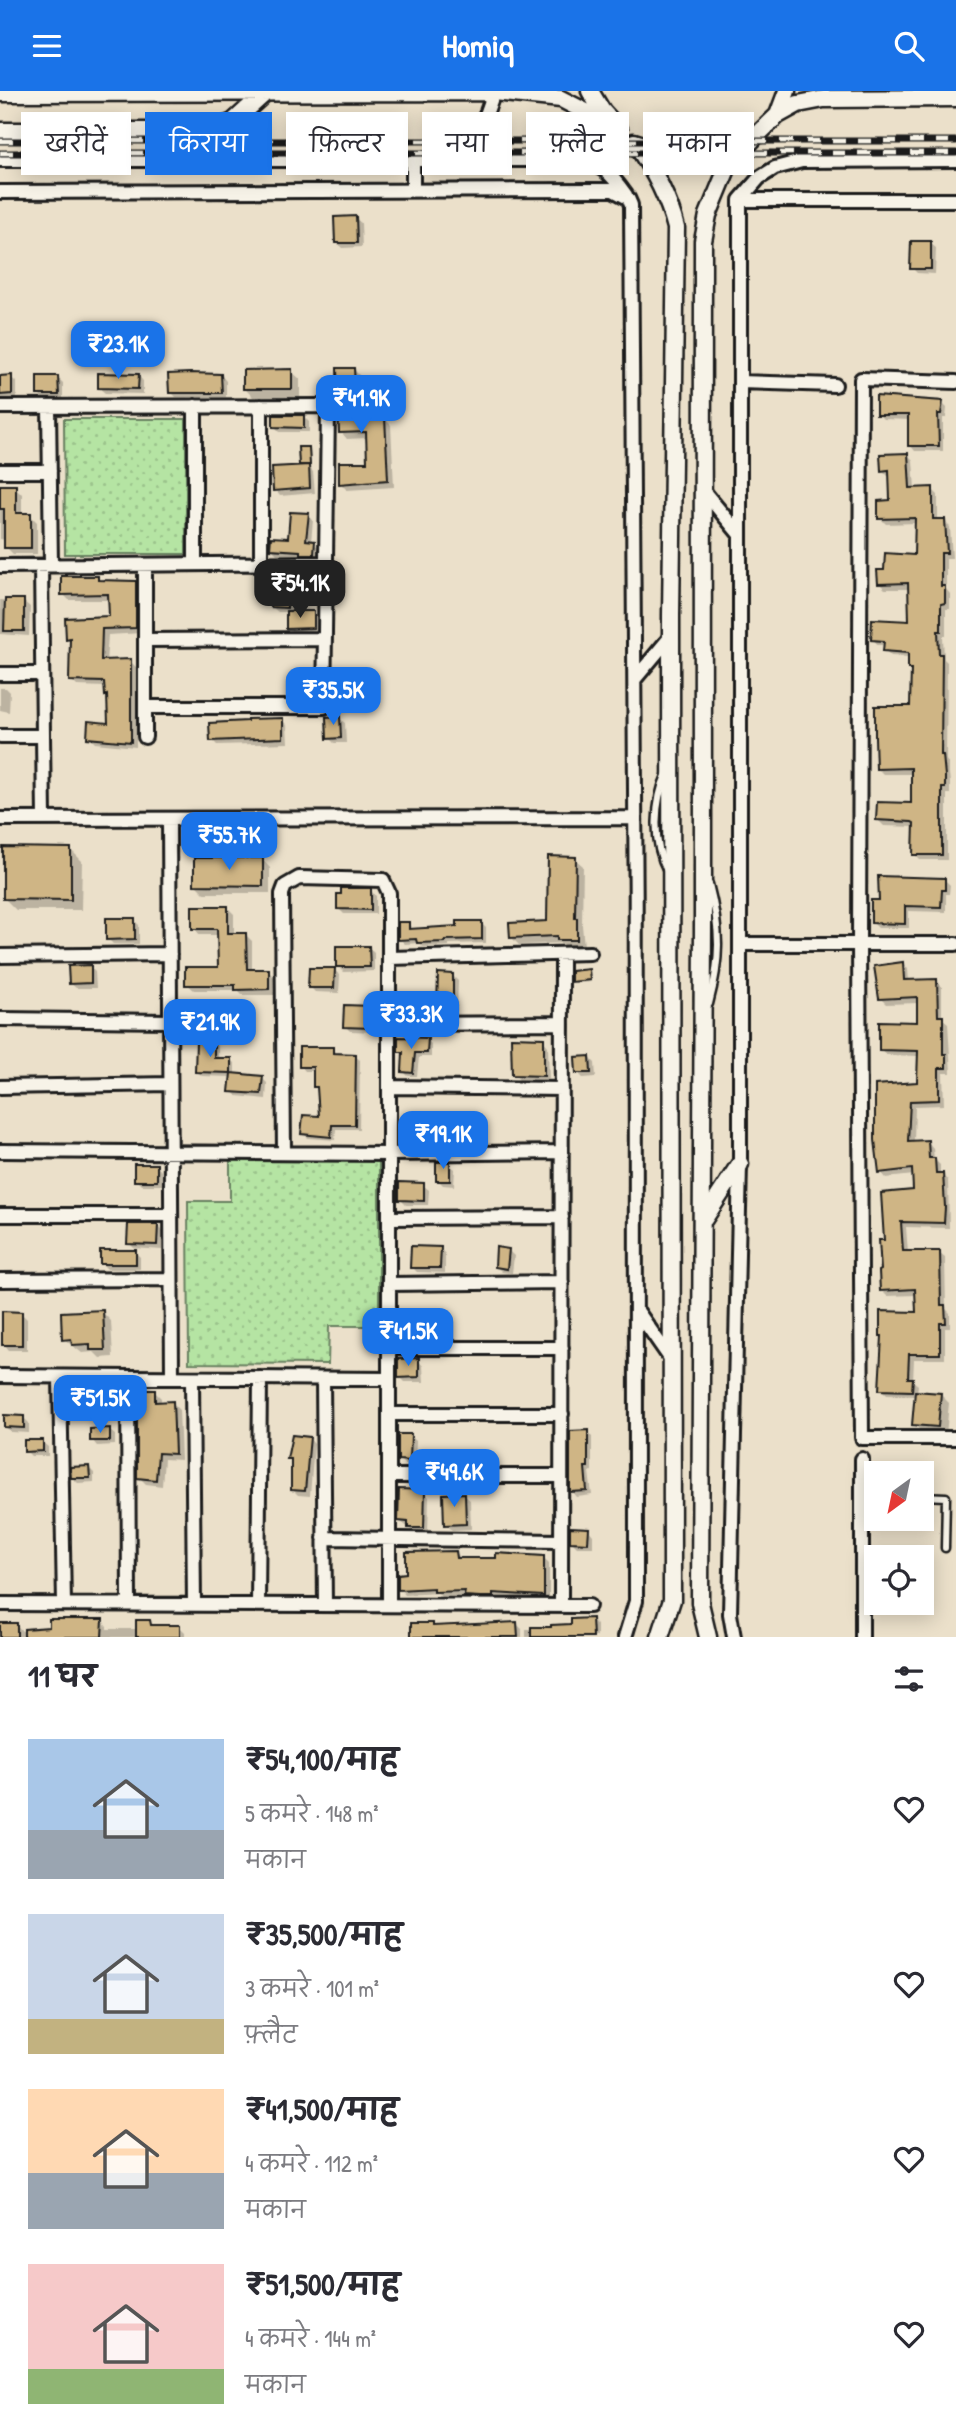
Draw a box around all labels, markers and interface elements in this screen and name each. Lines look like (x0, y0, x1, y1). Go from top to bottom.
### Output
text: Homiq (442, 24, 514, 67)
icon: menu (28, 27, 66, 65)
icon: search (890, 27, 928, 65)
chip: खरीदें (21, 112, 131, 175)
chip: किराया (145, 112, 272, 175)
chip: फ़िल्टर (286, 112, 408, 175)
chip: नया (422, 112, 512, 175)
chip: फ़्लैट (526, 112, 629, 175)
chip: मकान (643, 112, 754, 175)
pin: ₹23.1K (61, 321, 175, 381)
text: ₹23.1K (87, 328, 149, 359)
pin: ₹41.9K (304, 375, 418, 435)
text: ₹41.9K (332, 382, 390, 413)
pin: ₹54.1K (243, 561, 357, 620)
text: ₹54.1K (270, 567, 330, 598)
pin: ₹35.5K (276, 667, 390, 727)
text: ₹35.5K (302, 674, 364, 705)
pin: ₹55.7K (172, 813, 286, 872)
text: ₹55.7K (197, 819, 261, 850)
pin: ₹33.3K (354, 991, 468, 1051)
text: ₹33.3K (379, 998, 443, 1029)
pin: ₹21.9K (153, 999, 267, 1059)
text: ₹21.9K (180, 1006, 240, 1037)
pin: ₹19.1K (386, 1111, 500, 1171)
text: ₹19.1K (414, 1118, 472, 1149)
pin: ₹41.5K (351, 1309, 465, 1368)
text: ₹41.5K (378, 1315, 438, 1346)
pin: ₹51.5K (43, 1375, 157, 1435)
text: ₹51.5K (70, 1382, 130, 1413)
pin: ₹49.6K (397, 1449, 511, 1509)
text: ₹49.6K (425, 1456, 483, 1487)
north arrow (864, 1461, 934, 1531)
map controls (864, 1461, 934, 1615)
button: locate (864, 1545, 934, 1615)
text: 11 घर (28, 1656, 97, 1696)
icon: filters (890, 1660, 928, 1698)
text: ₹54,100/माह (245, 1739, 399, 1779)
icon: home (84, 1767, 168, 1851)
icon: heart (890, 1790, 928, 1828)
text: 5 कमरे · 148 m² (245, 1798, 379, 1829)
text: मकान (245, 1844, 306, 1875)
text: ₹35,500/माह (245, 1914, 403, 1954)
icon: home (84, 1942, 168, 2026)
icon: heart (890, 1965, 928, 2003)
text: 3 कमरे · 101 m² (245, 1973, 379, 2004)
text: फ़्लैट (245, 2019, 297, 2050)
text: ₹41,500/माह (245, 2089, 399, 2129)
icon: home (84, 2117, 168, 2201)
icon: heart (890, 2140, 928, 2178)
text: 4 कमरे · 112 m² (245, 2148, 378, 2179)
text: मकान (245, 2194, 306, 2225)
text: ₹51,500/माह (245, 2264, 400, 2304)
icon: home (84, 2292, 168, 2376)
icon: heart (890, 2315, 928, 2353)
text: 4 कमरे · 144 m² (245, 2323, 376, 2354)
text: मकान (245, 2369, 306, 2400)

